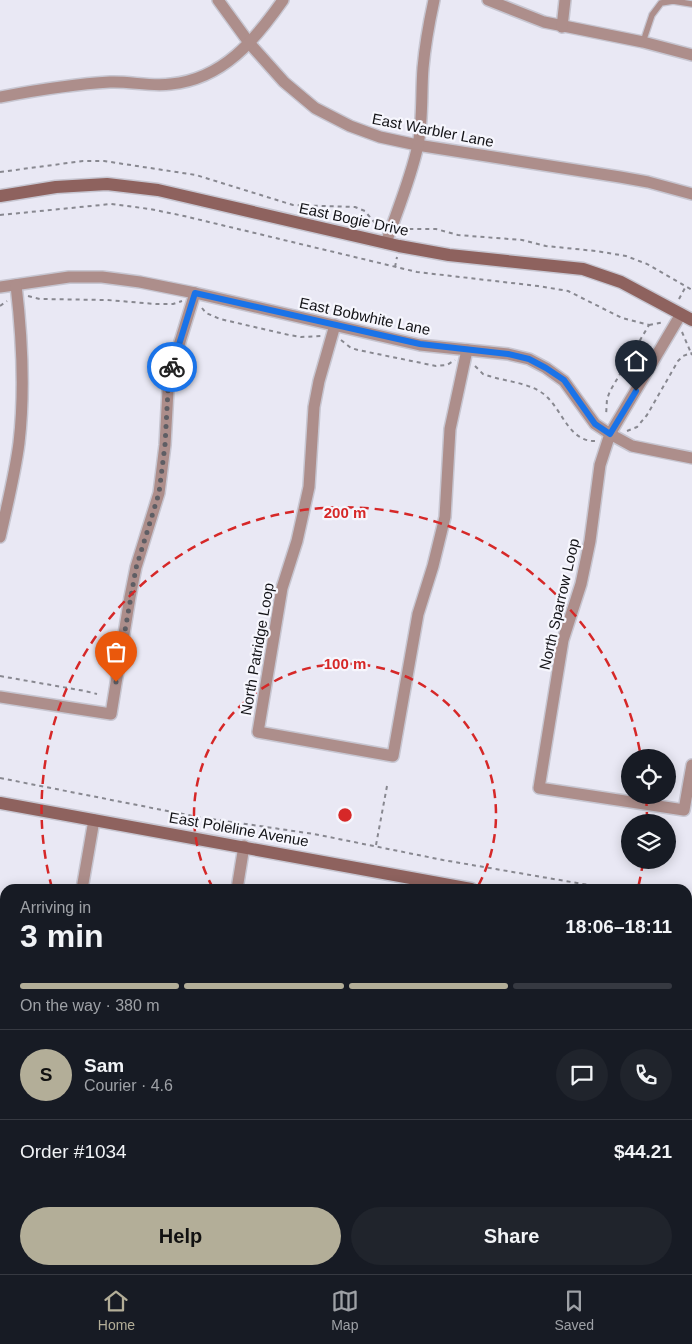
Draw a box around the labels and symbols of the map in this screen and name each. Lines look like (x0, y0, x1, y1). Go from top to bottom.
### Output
street label: East Warbler Lane (371, 110, 495, 150)
street label: East Bogie Drive (298, 199, 410, 239)
street label: East Bobwhite Lane (298, 294, 432, 338)
pin (615, 340, 657, 391)
courier (147, 342, 197, 392)
text: 200 m (324, 504, 366, 521)
street label: North Sparrow Loop (536, 537, 582, 671)
street label: North Patridge Loop (237, 581, 277, 717)
pin (95, 631, 137, 682)
text: 100 m (324, 655, 366, 672)
centre of rings (336, 806, 354, 824)
street label: East Poleline Avenue (168, 808, 310, 850)

